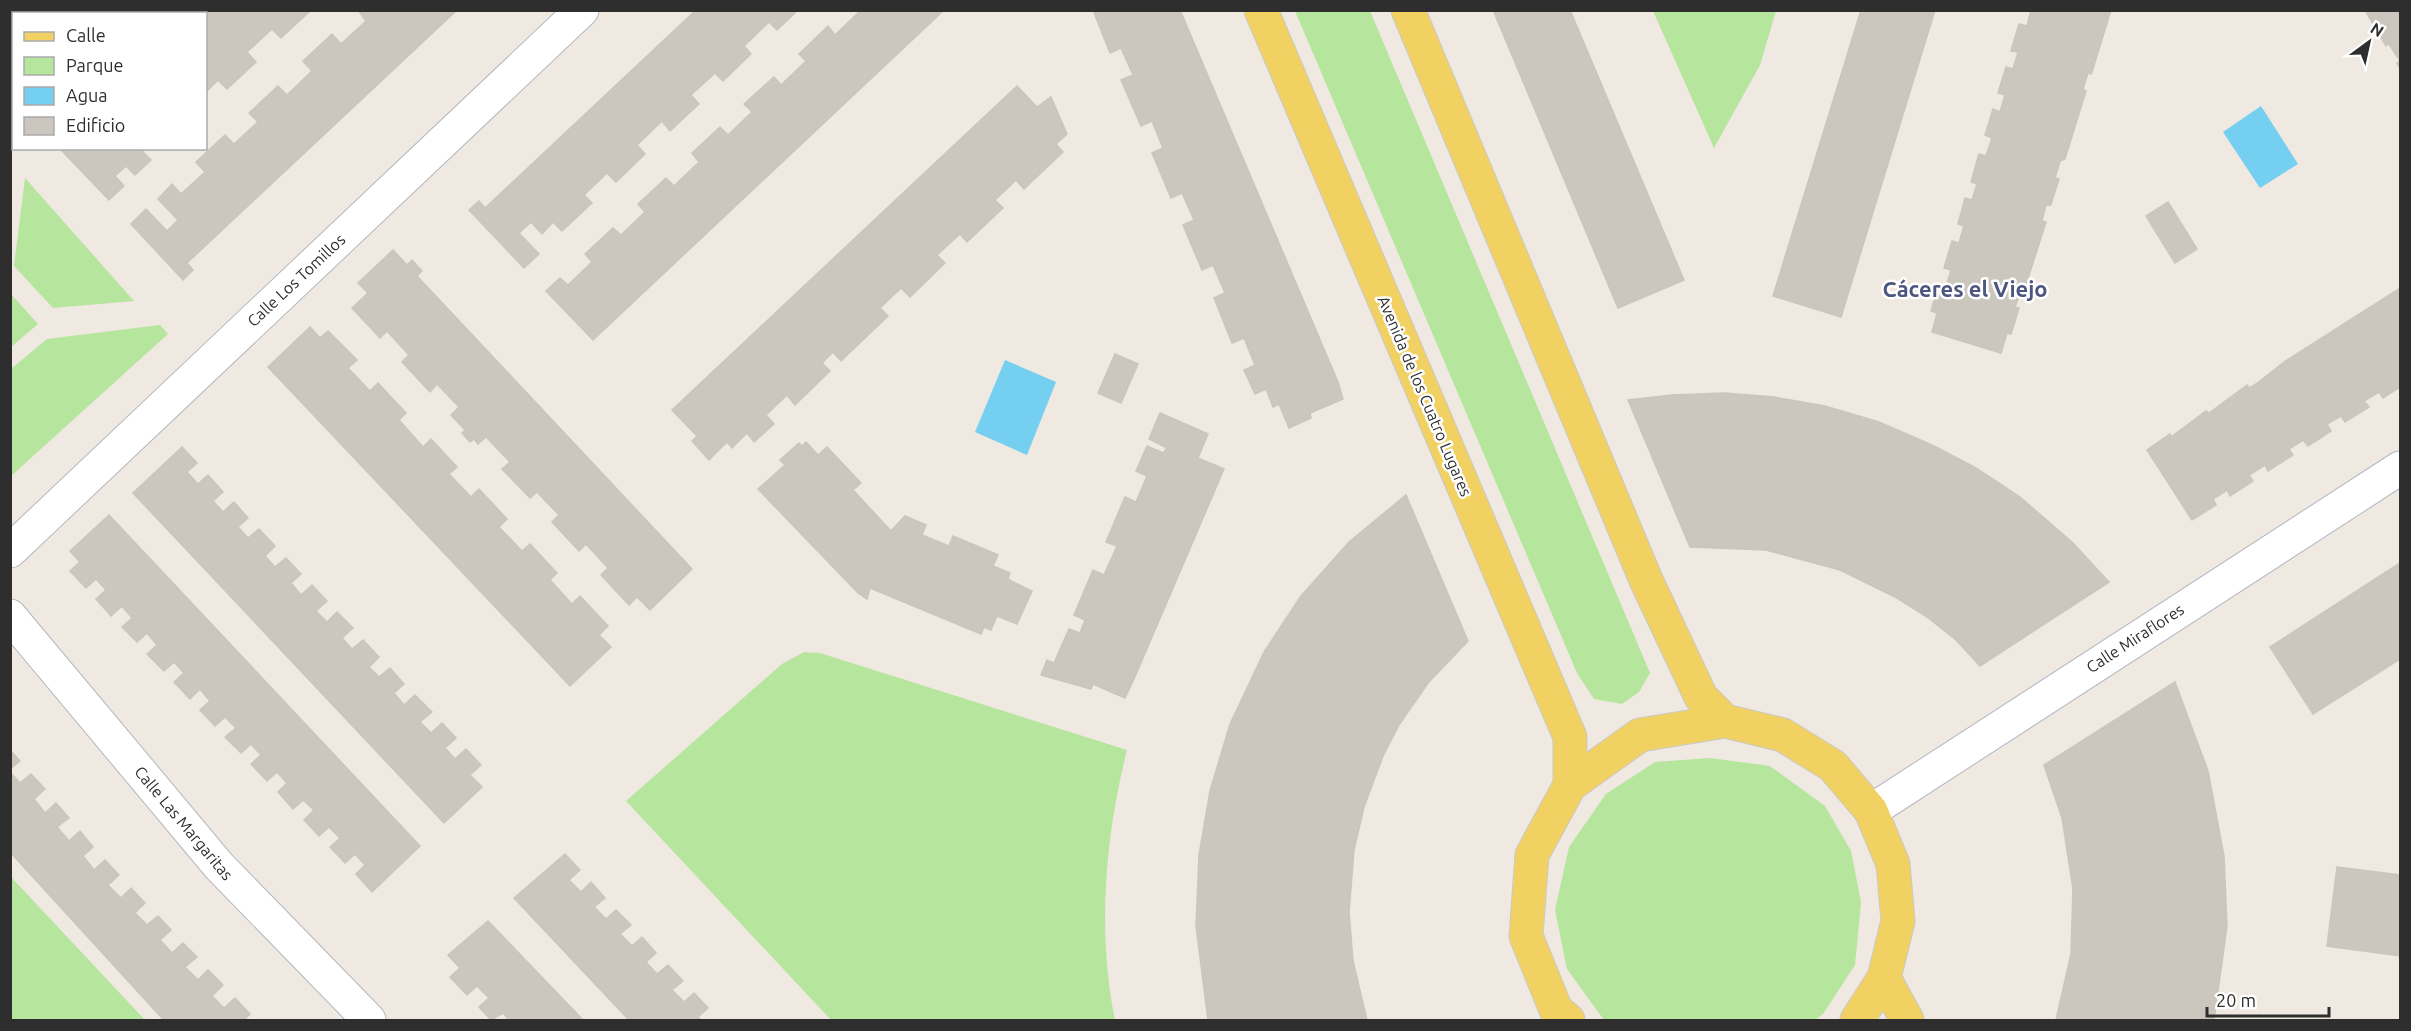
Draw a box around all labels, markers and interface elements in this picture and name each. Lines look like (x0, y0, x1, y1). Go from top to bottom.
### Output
legend (12, 12, 207, 150)
north arrow (2339, 12, 2399, 72)
text: N (2367, 19, 2387, 40)
text: Calle (66, 25, 106, 45)
text: Parque (66, 55, 123, 75)
text: Agua (66, 85, 108, 105)
text: Edificio (66, 115, 125, 135)
street label: Calle Los Tomillos (243, 230, 349, 330)
district label: Cáceres el Viejo (1882, 276, 2048, 301)
street label: Avenida de los Cuatro Lugares (1375, 293, 1476, 499)
street label: Calle Miraflores (2083, 600, 2187, 676)
street label: Calle Las Margaritas (131, 762, 237, 884)
scale bar (2207, 980, 2328, 1018)
text: 20 m (2216, 990, 2256, 1010)

